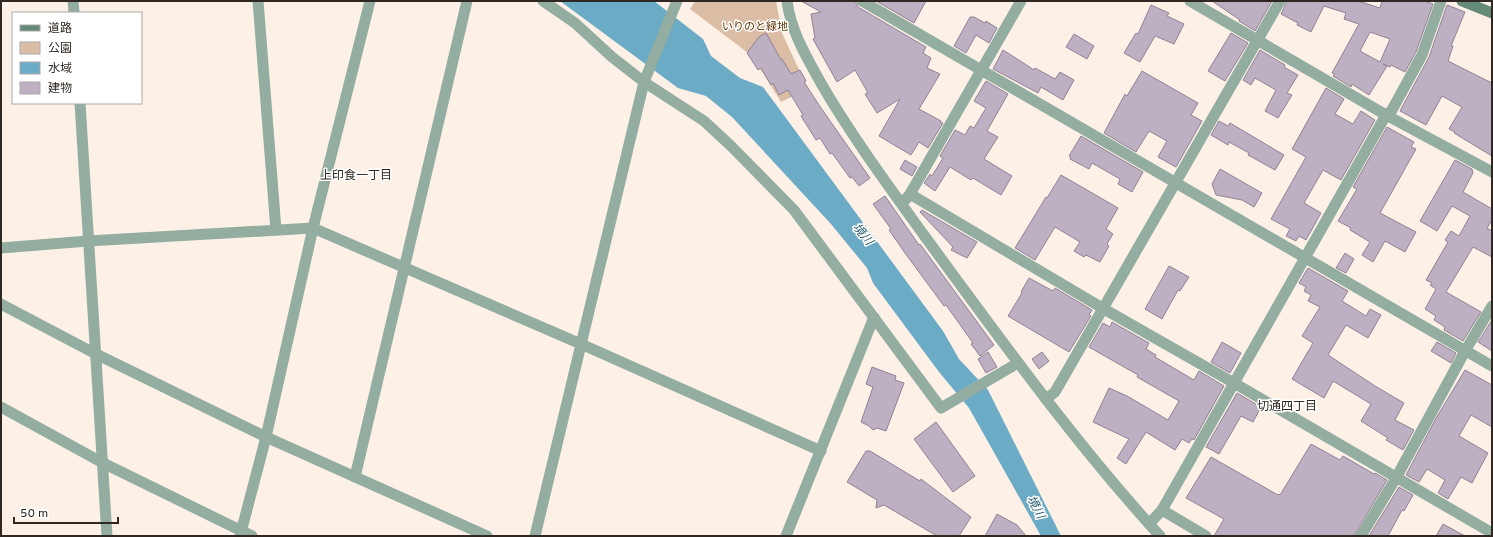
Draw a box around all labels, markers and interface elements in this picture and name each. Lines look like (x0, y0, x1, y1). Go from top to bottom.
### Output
legend (12, 12, 142, 104)
park label: いりのと緑地 (722, 20, 788, 34)
text: 道路 (48, 21, 72, 37)
text: 公園 (48, 41, 72, 57)
text: 水域 (48, 61, 72, 77)
text: 建物 (48, 81, 72, 97)
district label: 上印食一丁目 (320, 168, 392, 184)
water label: 境川 (848, 220, 877, 251)
district label: 切通四丁目 (1257, 399, 1317, 415)
water label: 境川 (1023, 493, 1049, 524)
scale bar (14, 499, 118, 525)
text: 50 m (20, 506, 48, 522)

